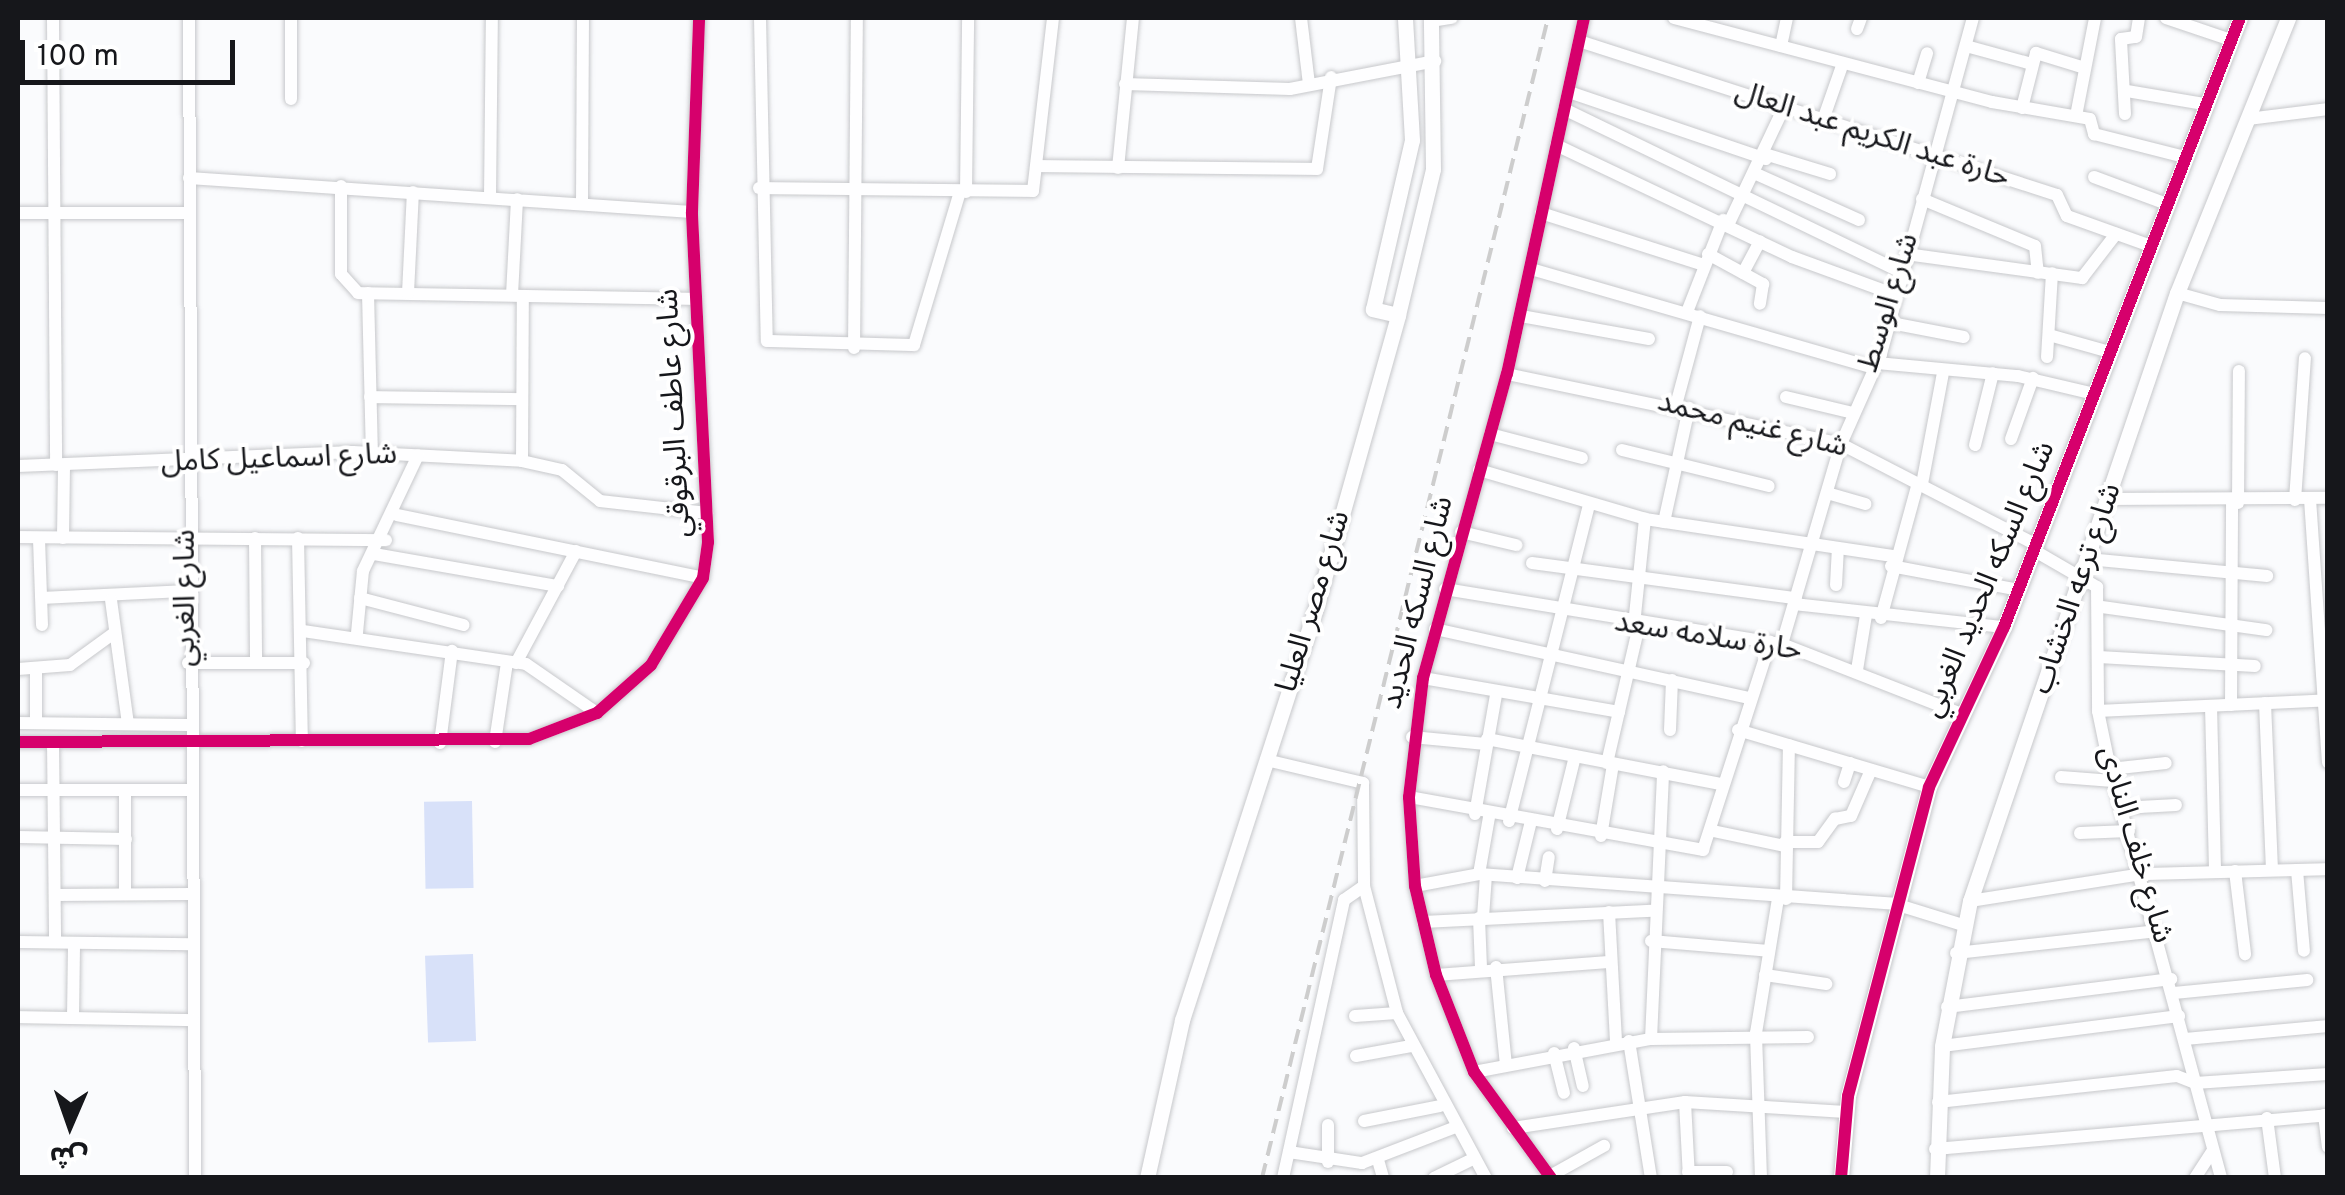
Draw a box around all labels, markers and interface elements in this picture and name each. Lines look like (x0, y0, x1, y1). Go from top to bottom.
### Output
scale bar (25, 20, 240, 82)
text: 100 m (37, 39, 119, 76)
street label: حارة عبد الكريم عبد العال (1730, 75, 2014, 197)
street label: شارع الوسط (1852, 229, 1928, 377)
street label: شارع عاطف البرقوقي (652, 288, 700, 538)
street label: شارع غنيم محمد (1653, 385, 1851, 467)
street label: شارع السكه الحديد الغربي (1916, 436, 2064, 724)
street label: شارع اسماعيل كامل (160, 438, 398, 482)
street label: شارع ترعه الخشاب (2025, 479, 2131, 699)
street label: شارع السكه الحديد (1375, 493, 1463, 713)
street label: شارع مصر العليا (1270, 507, 1360, 697)
street label: شارع الغربي (169, 529, 205, 667)
street label: حارة سلامه سعد (1612, 605, 1804, 671)
street label: شارع خلف النادى (2089, 742, 2179, 948)
north arrow (20, 1075, 120, 1175)
text: ش (49, 1136, 89, 1174)

